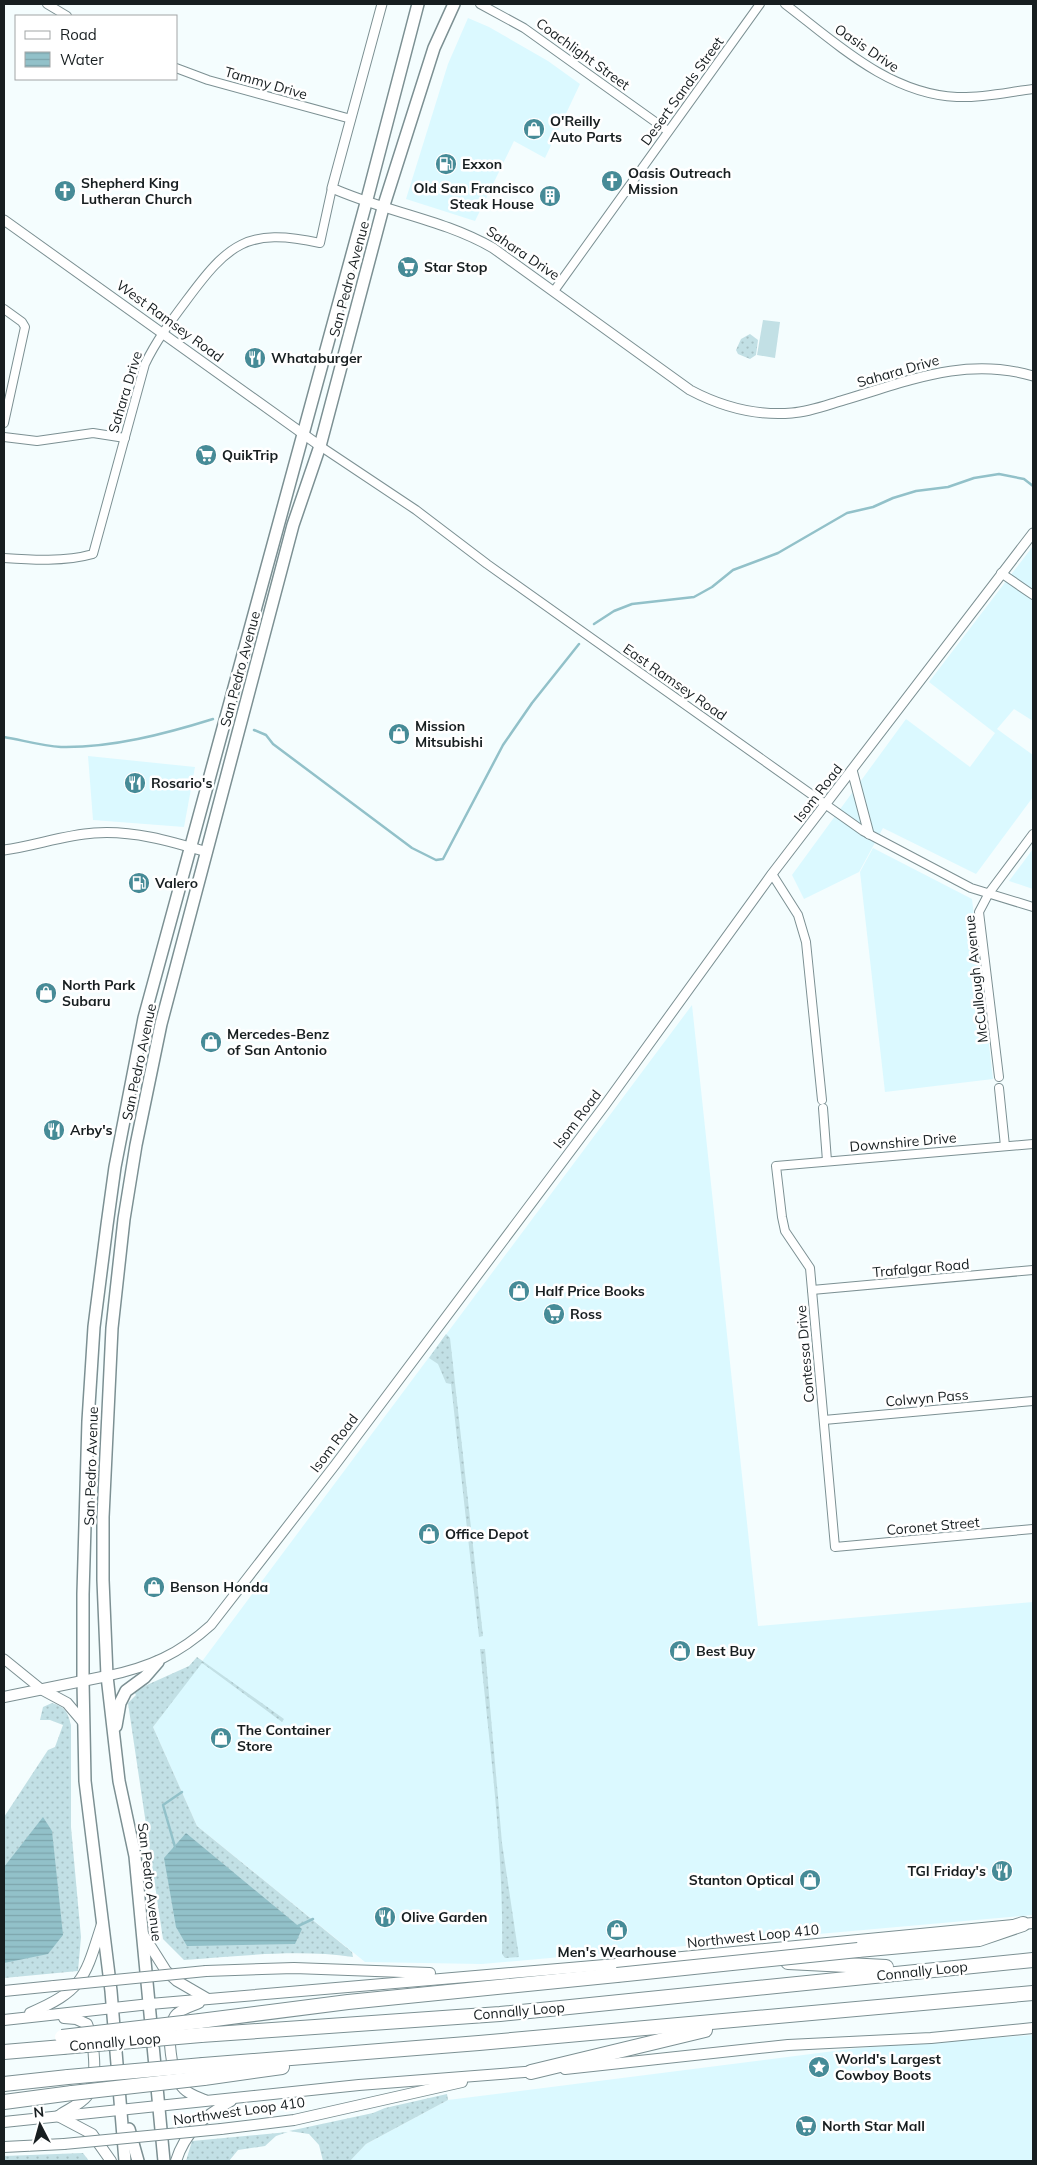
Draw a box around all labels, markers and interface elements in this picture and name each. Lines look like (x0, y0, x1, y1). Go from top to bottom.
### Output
street label: Coachlight Street (533, 14, 633, 94)
legend (15, 15, 178, 80)
street label: Oasis Drive (831, 20, 903, 76)
text: Road (60, 25, 97, 44)
street label: Desert Sands Street (637, 33, 727, 149)
text: Water (60, 50, 104, 69)
street label: Tammy Drive (223, 63, 309, 103)
place label: O'Reilly Auto Parts (550, 112, 622, 146)
shop icon: O'Reilly Auto Parts (522, 117, 546, 141)
fuel station icon: Exxon (434, 152, 458, 176)
place label: Exxon (462, 155, 502, 173)
place label: Oasis Outreach Mission (628, 164, 731, 198)
church icon: Oasis Outreach Mission (600, 169, 624, 193)
place label: Shepherd King Lutheran Church (81, 174, 192, 208)
church icon: Shepherd King Lutheran Church (53, 179, 77, 203)
place label: Old San Francisco Steak House (413, 179, 534, 213)
building icon: Old San Francisco Steak House (538, 184, 562, 208)
street label: San Pedro Avenue (325, 219, 373, 339)
street label: Sahara Drive (483, 222, 563, 284)
supermarket icon: Star Stop (396, 255, 420, 279)
place label: Star Stop (424, 258, 488, 276)
street label: West Ramsey Road (113, 276, 227, 366)
restaurant icon: Whataburger (243, 346, 267, 370)
street label: Sahara Drive (104, 349, 146, 435)
place label: Whataburger (271, 349, 363, 367)
street label: Sahara Drive (855, 351, 941, 391)
supermarket icon: QuikTrip (194, 443, 218, 467)
place label: QuikTrip (222, 446, 278, 464)
street label: San Pedro Avenue (216, 609, 264, 729)
street label: East Ramsey Road (620, 640, 730, 724)
place label: Mission Mitsubishi (415, 717, 483, 751)
shop icon: Mission Mitsubishi (387, 722, 411, 746)
street label: Isom Road (790, 760, 846, 826)
restaurant icon: Rosario's (123, 771, 147, 795)
place label: Rosario's (151, 774, 213, 792)
fuel station icon: Valero (127, 871, 151, 895)
place label: Valero (154, 874, 198, 892)
street label: McCullough Avenue (960, 914, 992, 1044)
place label: North Park Subaru (62, 976, 136, 1010)
shop icon: North Park Subaru (34, 981, 58, 1005)
street label: San Pedro Avenue (118, 1002, 160, 1122)
place label: Mercedes-Benz of San Antonio (227, 1025, 329, 1059)
shop icon: Mercedes-Benz of San Antonio (199, 1030, 223, 1054)
street label: Isom Road (549, 1086, 605, 1152)
restaurant icon: Arby's (42, 1118, 66, 1142)
place label: Arby's (70, 1121, 113, 1139)
street label: Downshire Drive (849, 1128, 957, 1156)
street label: Trafalgar Road (872, 1255, 970, 1281)
shop icon: Half Price Books (507, 1279, 531, 1303)
place label: Half Price Books (535, 1282, 645, 1300)
supermarket icon: Ross (542, 1302, 566, 1326)
place label: Ross (570, 1305, 602, 1323)
street label: Contessa Drive (792, 1305, 818, 1403)
street label: Colwyn Pass (885, 1385, 969, 1411)
street label: San Pedro Avenue (80, 1406, 102, 1526)
street label: Isom Road (306, 1410, 362, 1476)
street label: Coronet Street (886, 1513, 980, 1539)
shop icon: Office Depot (417, 1522, 441, 1546)
place label: Office Depot (445, 1525, 529, 1543)
shop icon: Benson Honda (142, 1575, 166, 1599)
place label: Benson Honda (170, 1578, 268, 1596)
shop icon: Best Buy (668, 1639, 692, 1663)
place label: Best Buy (696, 1642, 755, 1660)
place label: The Container Store (237, 1721, 331, 1755)
shop icon: The Container Store (209, 1726, 233, 1750)
street label: San Pedro Avenue (134, 1822, 166, 1942)
restaurant icon: TGI Friday's (990, 1859, 1014, 1883)
place label: TGI Friday's (907, 1862, 986, 1880)
shop icon: Stanton Optical (798, 1868, 822, 1892)
place label: Stanton Optical (689, 1871, 794, 1889)
restaurant icon: Olive Garden (373, 1905, 397, 1929)
place label: Olive Garden (401, 1908, 488, 1926)
shop icon: Men's Wearhouse (605, 1918, 629, 1942)
street label: Northwest Loop 410 (686, 1920, 820, 1952)
place label: Men's Wearhouse (558, 1943, 677, 1961)
street label: Connally Loop (876, 1957, 968, 1985)
street label: Connally Loop (473, 1998, 565, 2024)
street label: Connally Loop (69, 2029, 161, 2055)
place label: World's Largest Cowboy Boots (835, 2050, 941, 2084)
place icon: World's Largest Cowboy Boots (807, 2055, 831, 2079)
street label: Northwest Loop 410 (172, 2093, 306, 2129)
north arrow (15, 2100, 65, 2150)
text: N (32, 2103, 45, 2122)
supermarket icon: North Star Mall (794, 2114, 818, 2138)
place label: North Star Mall (822, 2117, 925, 2135)

